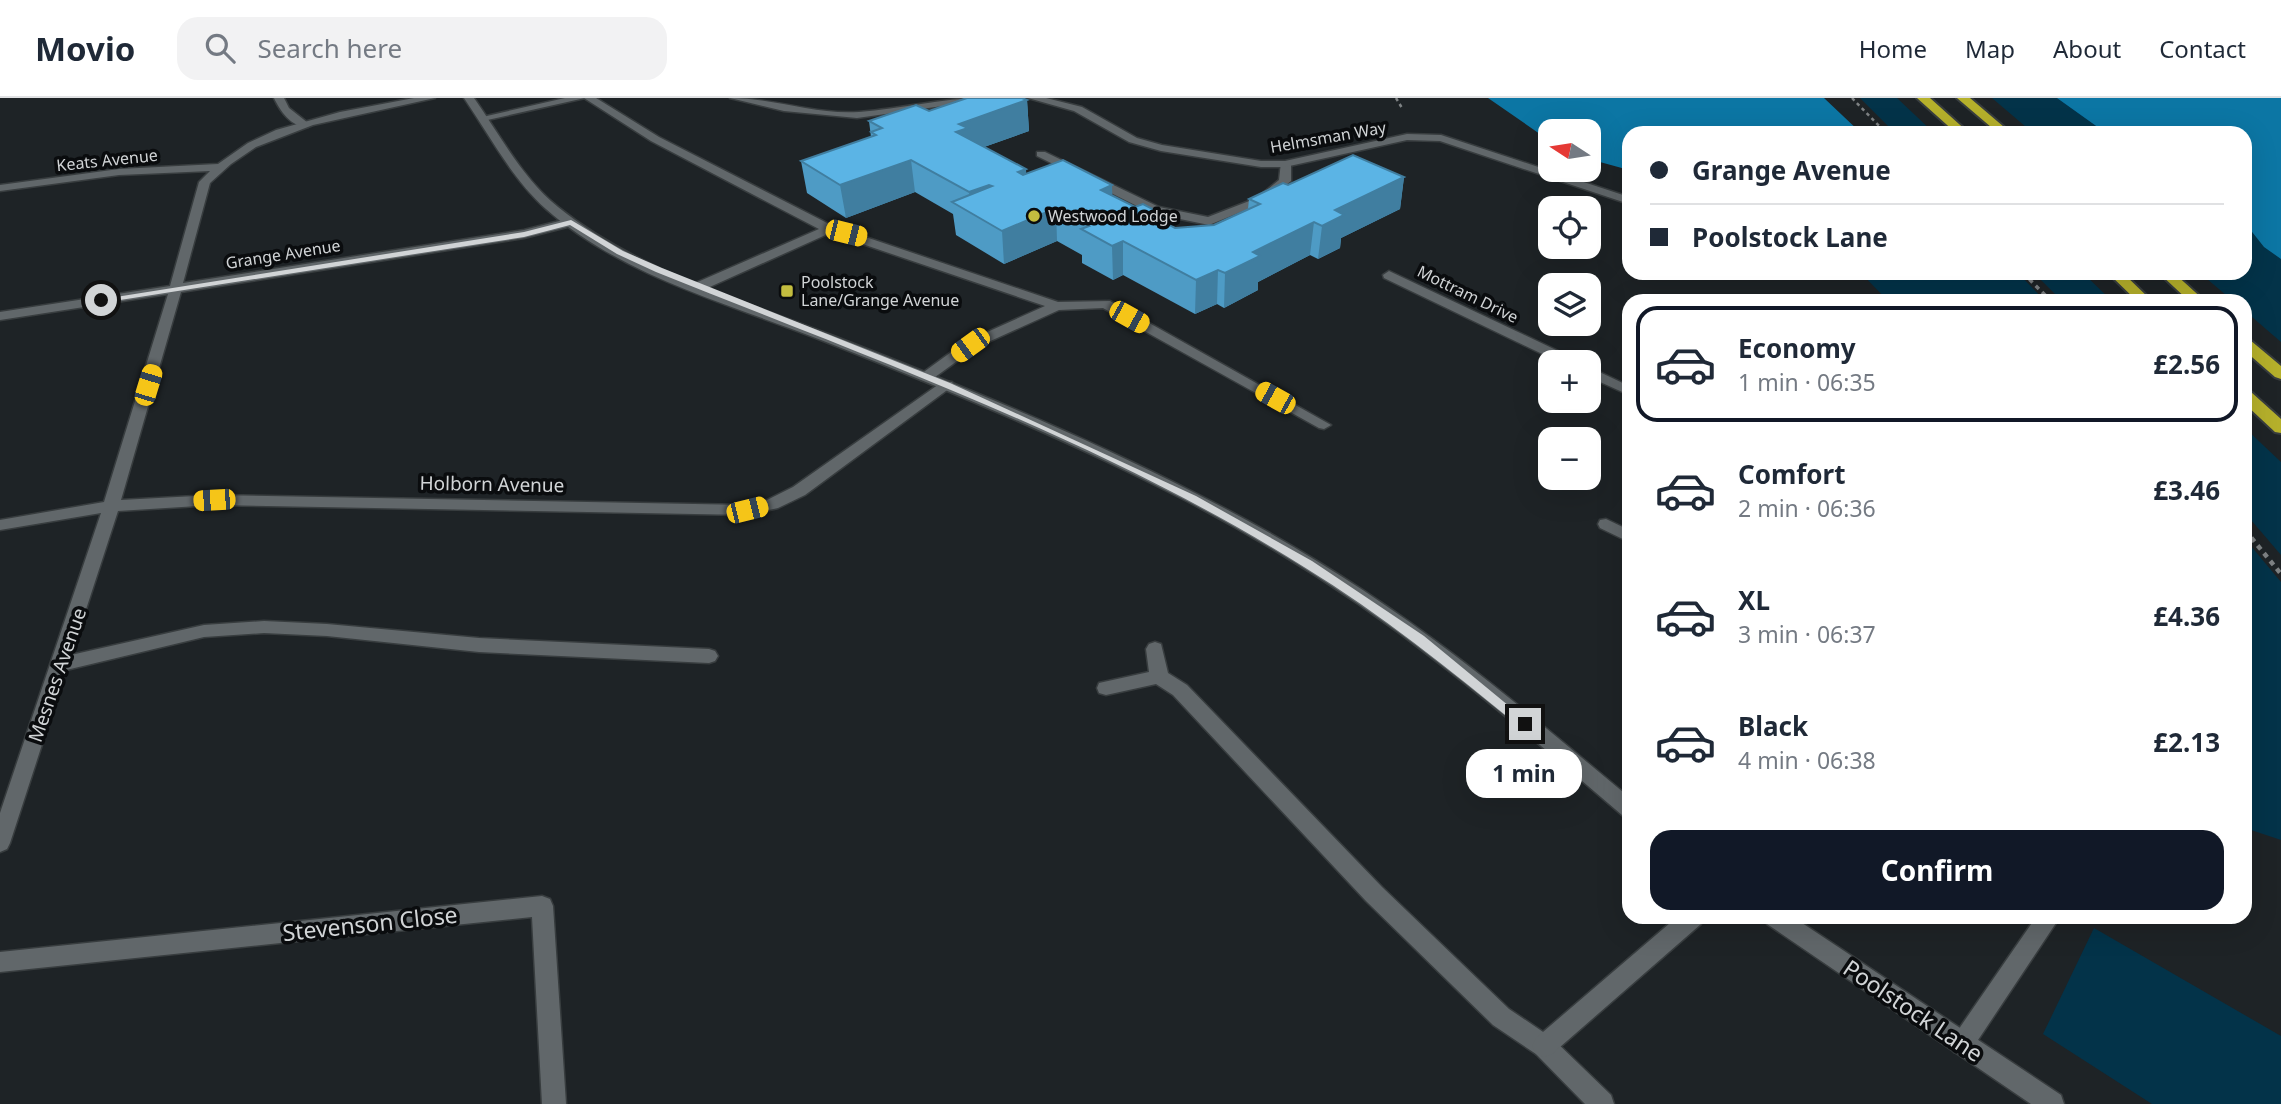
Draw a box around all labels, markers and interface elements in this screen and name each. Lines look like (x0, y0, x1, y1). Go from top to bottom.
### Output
search box (177, 17, 667, 80)
text: Movio (35, 26, 135, 71)
icon: search (201, 29, 239, 67)
text: Search here (257, 30, 402, 66)
text: Home (1859, 32, 1927, 65)
text: Map (1965, 32, 2015, 65)
text: About (2053, 32, 2121, 65)
text: Contact (2159, 32, 2246, 65)
street label: Helmsman Way (1268, 116, 1389, 158)
north arrow (1538, 119, 1601, 182)
map controls (1538, 119, 1601, 490)
street label: Keats Avenue (55, 144, 159, 176)
text: Grange Avenue (1692, 152, 1891, 188)
button: locate (1538, 196, 1601, 259)
place label: Westwood Lodge (1048, 205, 1178, 227)
marker: Westwood Lodge (1026, 208, 1042, 224)
car (824, 218, 869, 248)
text: Poolstock Lane (1692, 219, 1888, 255)
street label: Grange Avenue (224, 234, 342, 274)
street label: Mottram Drive (1414, 260, 1522, 328)
place label: Poolstock Lane/Grange Avenue (801, 271, 959, 311)
button: layers (1538, 273, 1601, 336)
marker: Poolstock Lane/Grange Avenue (779, 283, 795, 299)
route start (85, 284, 117, 316)
car (1106, 298, 1153, 336)
car (947, 324, 994, 366)
text: Economy (1738, 330, 1856, 366)
icon: car (1654, 333, 1717, 396)
text: £2.56 (2153, 346, 2220, 382)
button: + (1538, 350, 1601, 413)
car (132, 362, 165, 408)
text: 1 min · 06:35 (1738, 366, 1876, 398)
car (1252, 379, 1299, 417)
button: − (1538, 427, 1601, 490)
text: Comfort (1738, 456, 1846, 492)
icon: car (1654, 459, 1717, 522)
street label: Holborn Avenue (419, 470, 565, 498)
text: £3.46 (2153, 472, 2220, 508)
car (193, 488, 236, 512)
text: 2 min · 06:36 (1738, 492, 1876, 524)
car (725, 495, 770, 525)
text: XL (1738, 582, 1770, 618)
icon: car (1654, 585, 1717, 648)
text: £4.36 (2153, 598, 2220, 634)
street label: Mesnes Avenue (22, 604, 92, 746)
text: 3 min · 06:37 (1738, 618, 1876, 650)
route end (1509, 708, 1541, 740)
text: Black (1738, 708, 1808, 744)
icon: car (1654, 711, 1717, 774)
text: £2.13 (2153, 724, 2220, 760)
text: 4 min · 06:38 (1738, 744, 1876, 776)
callout: 1 min (1467, 748, 1583, 798)
text: 1 min (1492, 757, 1556, 789)
button: Confirm (1650, 830, 2224, 910)
street label: Stevenson Close (281, 898, 459, 948)
street label: Poolstock Lane (1837, 952, 1990, 1069)

